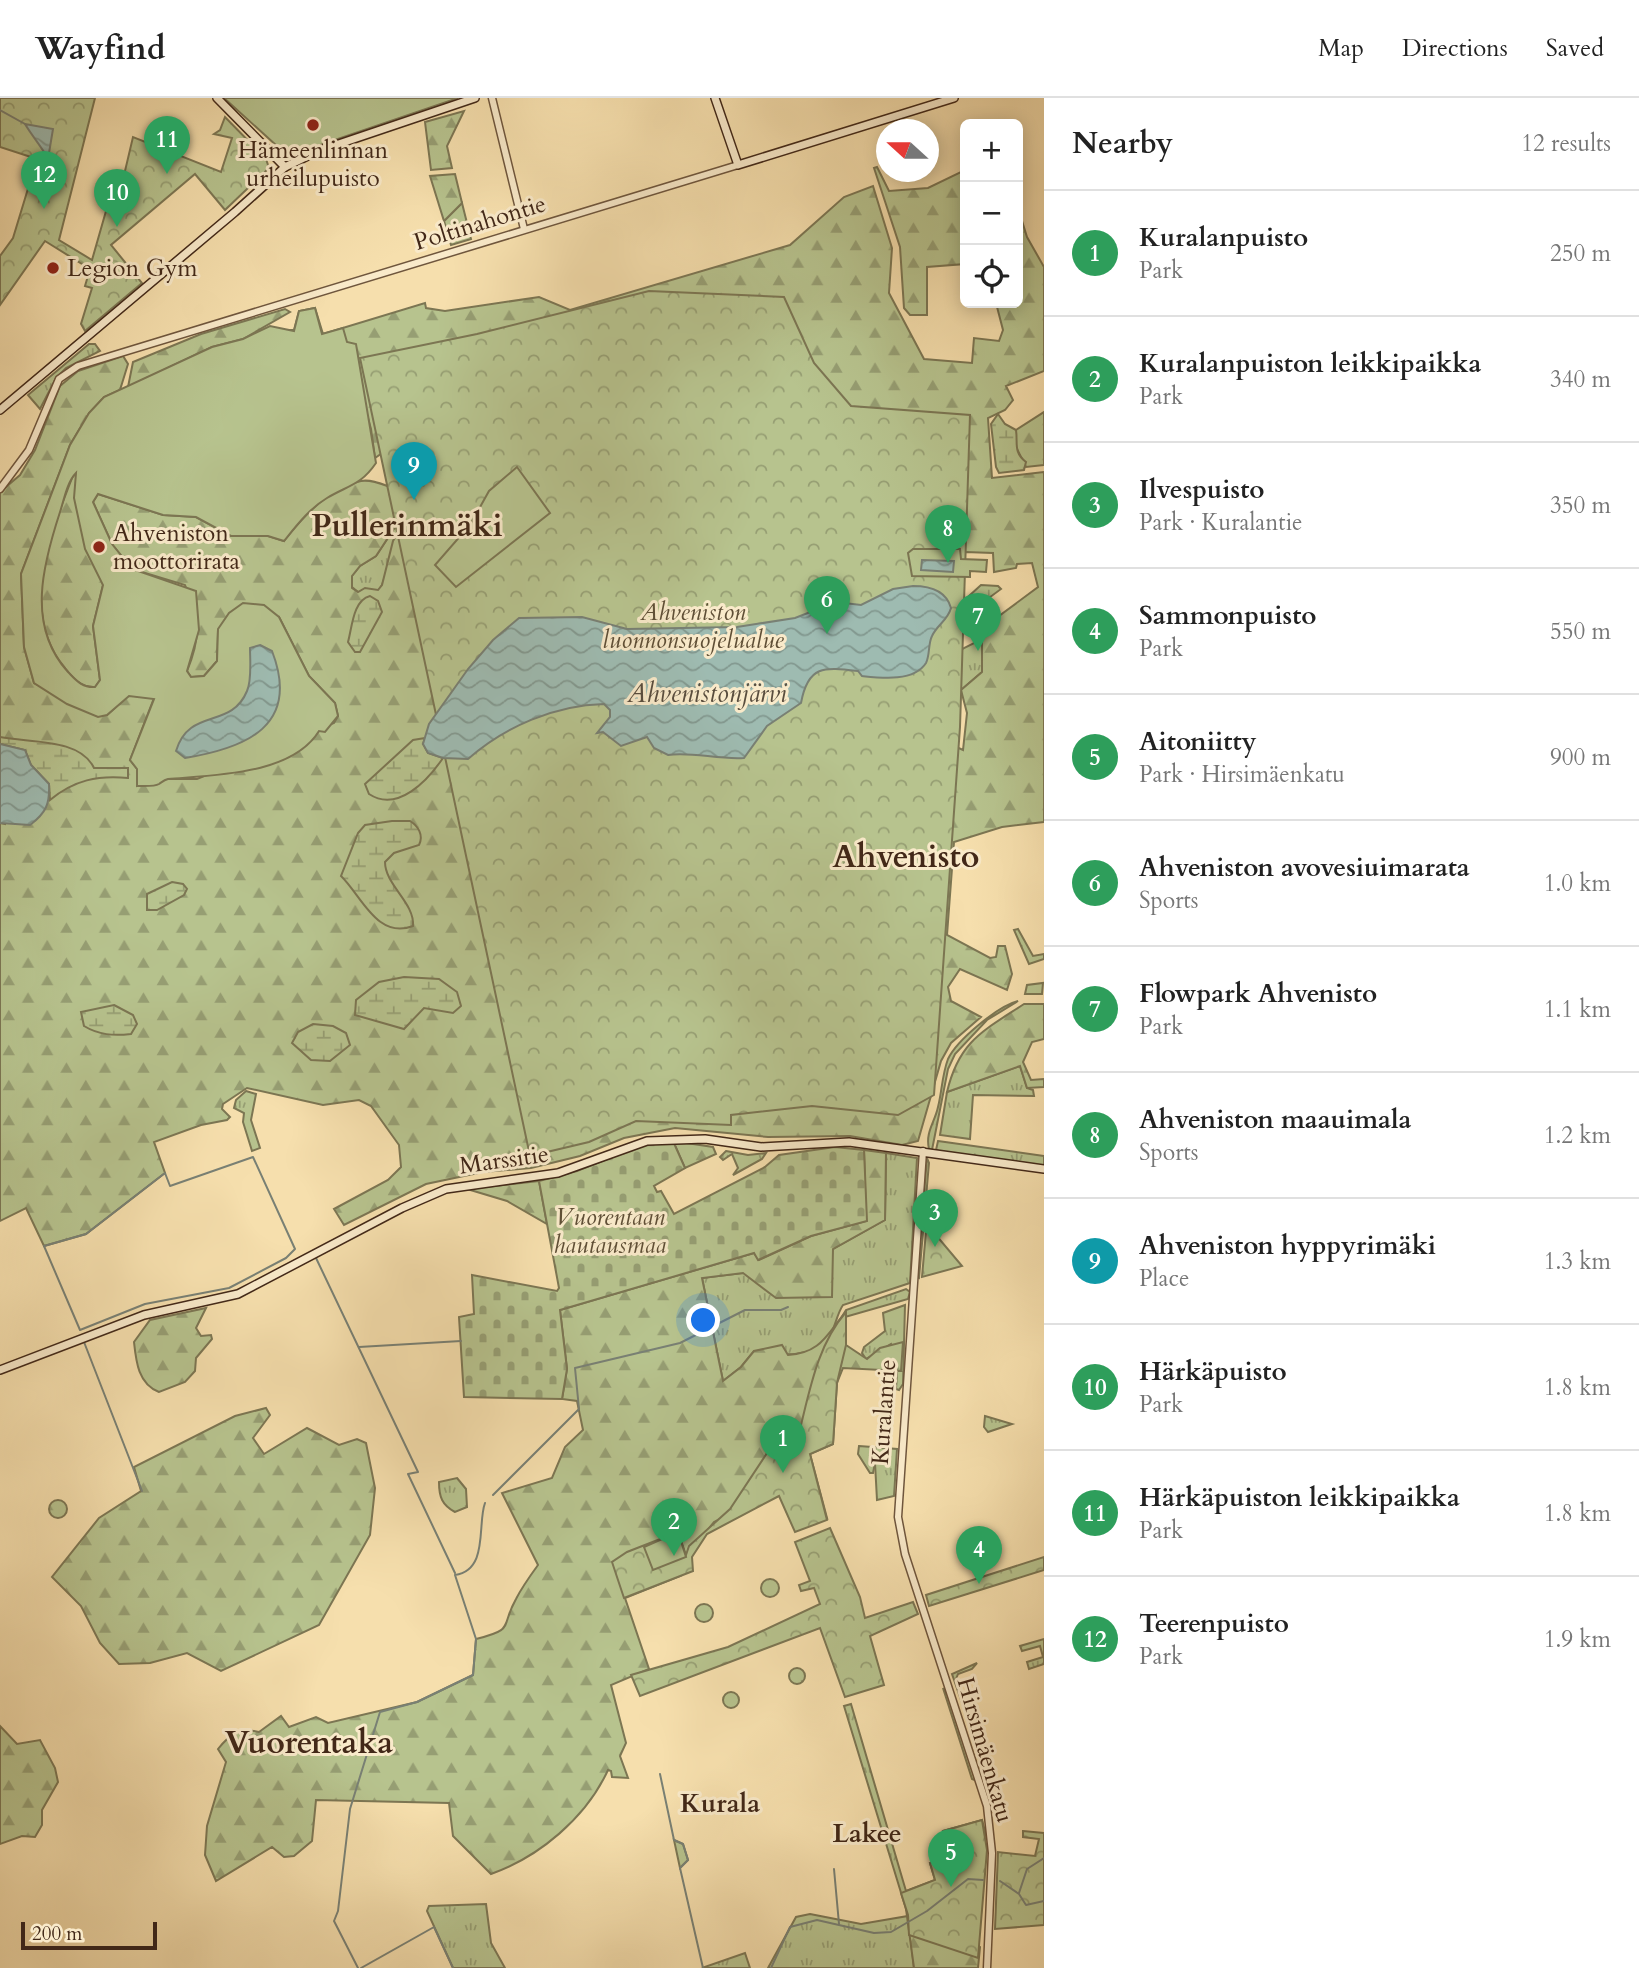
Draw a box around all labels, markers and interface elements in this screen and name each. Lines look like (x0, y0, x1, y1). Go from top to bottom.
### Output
text: Wayfind (35, 26, 166, 71)
text: Map (1318, 32, 1364, 65)
text: Directions (1402, 32, 1508, 65)
text: Saved (1546, 32, 1604, 65)
pin: 11 (144, 116, 190, 174)
marker: Hämeenlinnan urheilupuisto (305, 117, 321, 133)
north arrow (876, 119, 939, 182)
map controls (960, 119, 1023, 308)
button: + (960, 119, 1023, 182)
text: Nearby (1072, 123, 1173, 164)
text: 12 results (1521, 128, 1611, 159)
place label: Hämeenlinnan urheilupuisto (238, 134, 389, 195)
pin: 12 (21, 151, 67, 209)
pin: 10 (94, 169, 140, 227)
button: − (960, 182, 1023, 245)
street label: Poltinahontie (410, 187, 550, 259)
text: Kuralanpuisto (1139, 220, 1308, 255)
text: 1 (1089, 238, 1101, 269)
text: 250 m (1550, 238, 1611, 269)
button: locate (960, 245, 1023, 308)
place label: Legion Gym (67, 252, 198, 285)
text: Park (1139, 255, 1183, 286)
marker: Legion Gym (45, 260, 61, 276)
text: Kuralanpuiston leikkipaikka (1139, 346, 1481, 381)
text: 2 (1089, 364, 1101, 395)
text: 340 m (1550, 364, 1611, 395)
text: Park (1139, 381, 1183, 412)
pin: 9 (391, 442, 437, 500)
text: Ilvespuisto (1139, 472, 1265, 507)
text: 3 (1089, 490, 1101, 521)
text: 350 m (1550, 490, 1611, 521)
district label: Pullerinmäki (311, 504, 503, 548)
pin: 8 (925, 505, 971, 563)
text: Park · Kuralantie (1139, 507, 1303, 538)
place label: Ahveniston moottorirata (113, 517, 241, 578)
marker: Ahveniston moottorirata (91, 539, 107, 555)
pin: 6 (804, 576, 850, 634)
pin: 7 (955, 593, 1001, 651)
park label: Ahveniston luonnonsuojelualue (602, 596, 785, 657)
text: Sammonpuisto (1139, 598, 1317, 633)
text: 4 (1089, 616, 1101, 647)
text: 550 m (1550, 616, 1611, 647)
text: Park (1139, 633, 1183, 664)
water label: Ahvenistonjärvi (626, 676, 788, 711)
text: Aitoniitty (1139, 724, 1256, 759)
text: 5 (1089, 742, 1101, 773)
text: 900 m (1550, 742, 1611, 773)
text: Park · Hirsimäenkatu (1139, 759, 1345, 790)
district label: Ahvenisto (833, 835, 979, 879)
text: Ahveniston avovesiuimarata (1139, 850, 1470, 885)
text: 6 (1089, 868, 1101, 899)
text: 1.0 km (1544, 868, 1611, 899)
text: Sports (1139, 885, 1199, 916)
text: Flowpark Ahvenisto (1139, 976, 1377, 1011)
text: 7 (1089, 994, 1101, 1025)
text: 1.1 km (1544, 994, 1611, 1025)
text: Park (1139, 1011, 1183, 1042)
text: Ahveniston maauimala (1139, 1102, 1411, 1137)
text: 8 (1089, 1120, 1101, 1151)
text: 1.2 km (1544, 1120, 1611, 1151)
street label: Marssitie (457, 1137, 551, 1183)
text: Sports (1139, 1137, 1199, 1168)
pin: 3 (912, 1189, 958, 1247)
park label: Vuorentaan hautausmaa (554, 1201, 666, 1262)
text: Ahveniston hyppyrimäki (1139, 1228, 1436, 1263)
text: 9 (1089, 1246, 1101, 1277)
text: 1.3 km (1544, 1246, 1611, 1277)
text: Place (1139, 1263, 1189, 1294)
your location (686, 1303, 720, 1337)
text: Härkäpuisto (1139, 1354, 1287, 1389)
street label: Kuralantie (864, 1358, 904, 1466)
text: 10 (1083, 1372, 1107, 1403)
text: 1.8 km (1544, 1372, 1611, 1403)
text: Park (1139, 1389, 1183, 1420)
pin: 1 (760, 1415, 806, 1473)
text: Härkäpuiston leikkipaikka (1139, 1480, 1460, 1515)
pin: 2 (651, 1498, 697, 1556)
text: 11 (1083, 1498, 1107, 1529)
text: 1.8 km (1544, 1498, 1611, 1529)
text: Park (1139, 1515, 1183, 1546)
pin: 4 (956, 1526, 1002, 1584)
text: Teerenpuisto (1139, 1606, 1289, 1641)
text: 12 (1083, 1624, 1107, 1655)
text: 1.9 km (1544, 1624, 1611, 1655)
text: Park (1139, 1641, 1183, 1672)
street label: Hirsimäenkatu (949, 1673, 1021, 1827)
district label: Vuorentaka (225, 1721, 393, 1765)
district label: Kurala (680, 1786, 760, 1821)
district label: Lakee (832, 1816, 902, 1851)
pin: 5 (928, 1829, 974, 1887)
scale bar (21, 1919, 158, 1951)
text: 200 m (32, 1921, 82, 1947)

